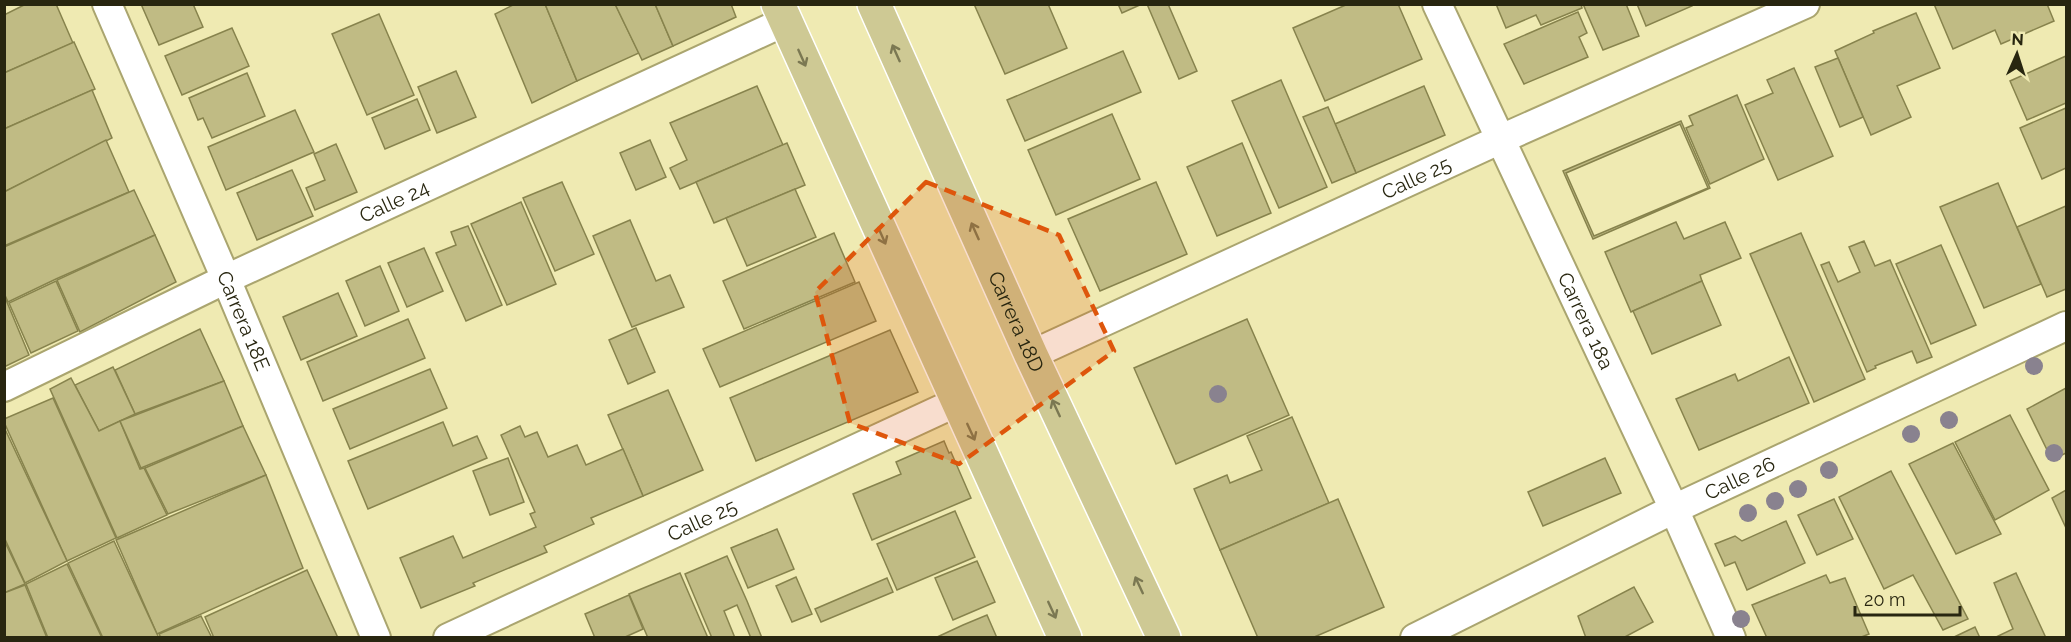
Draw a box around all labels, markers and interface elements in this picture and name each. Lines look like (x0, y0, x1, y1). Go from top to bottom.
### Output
north arrow (1987, 24, 2047, 84)
text: N (2011, 30, 2024, 49)
one-way arrow (889, 44, 901, 62)
one-way arrow (797, 48, 808, 66)
street label: Calle 25 (1378, 152, 1455, 204)
street label: Calle 24 (356, 175, 433, 228)
one-way arrow (969, 222, 981, 240)
one-way arrow (877, 226, 889, 244)
street label: Carrera 18E (212, 267, 275, 374)
street label: Carrera 18D (983, 268, 1049, 376)
street label: Carrera 18a (1553, 268, 1619, 373)
one-way arrow (1049, 400, 1061, 418)
one-way arrow (966, 423, 978, 441)
street label: Calle 26 (1701, 452, 1779, 505)
street label: Calle 25 (664, 494, 741, 547)
one-way arrow (1132, 576, 1144, 594)
scale bar (1855, 579, 1960, 617)
text: 20 m (1864, 589, 1906, 610)
one-way arrow (1047, 600, 1059, 618)

